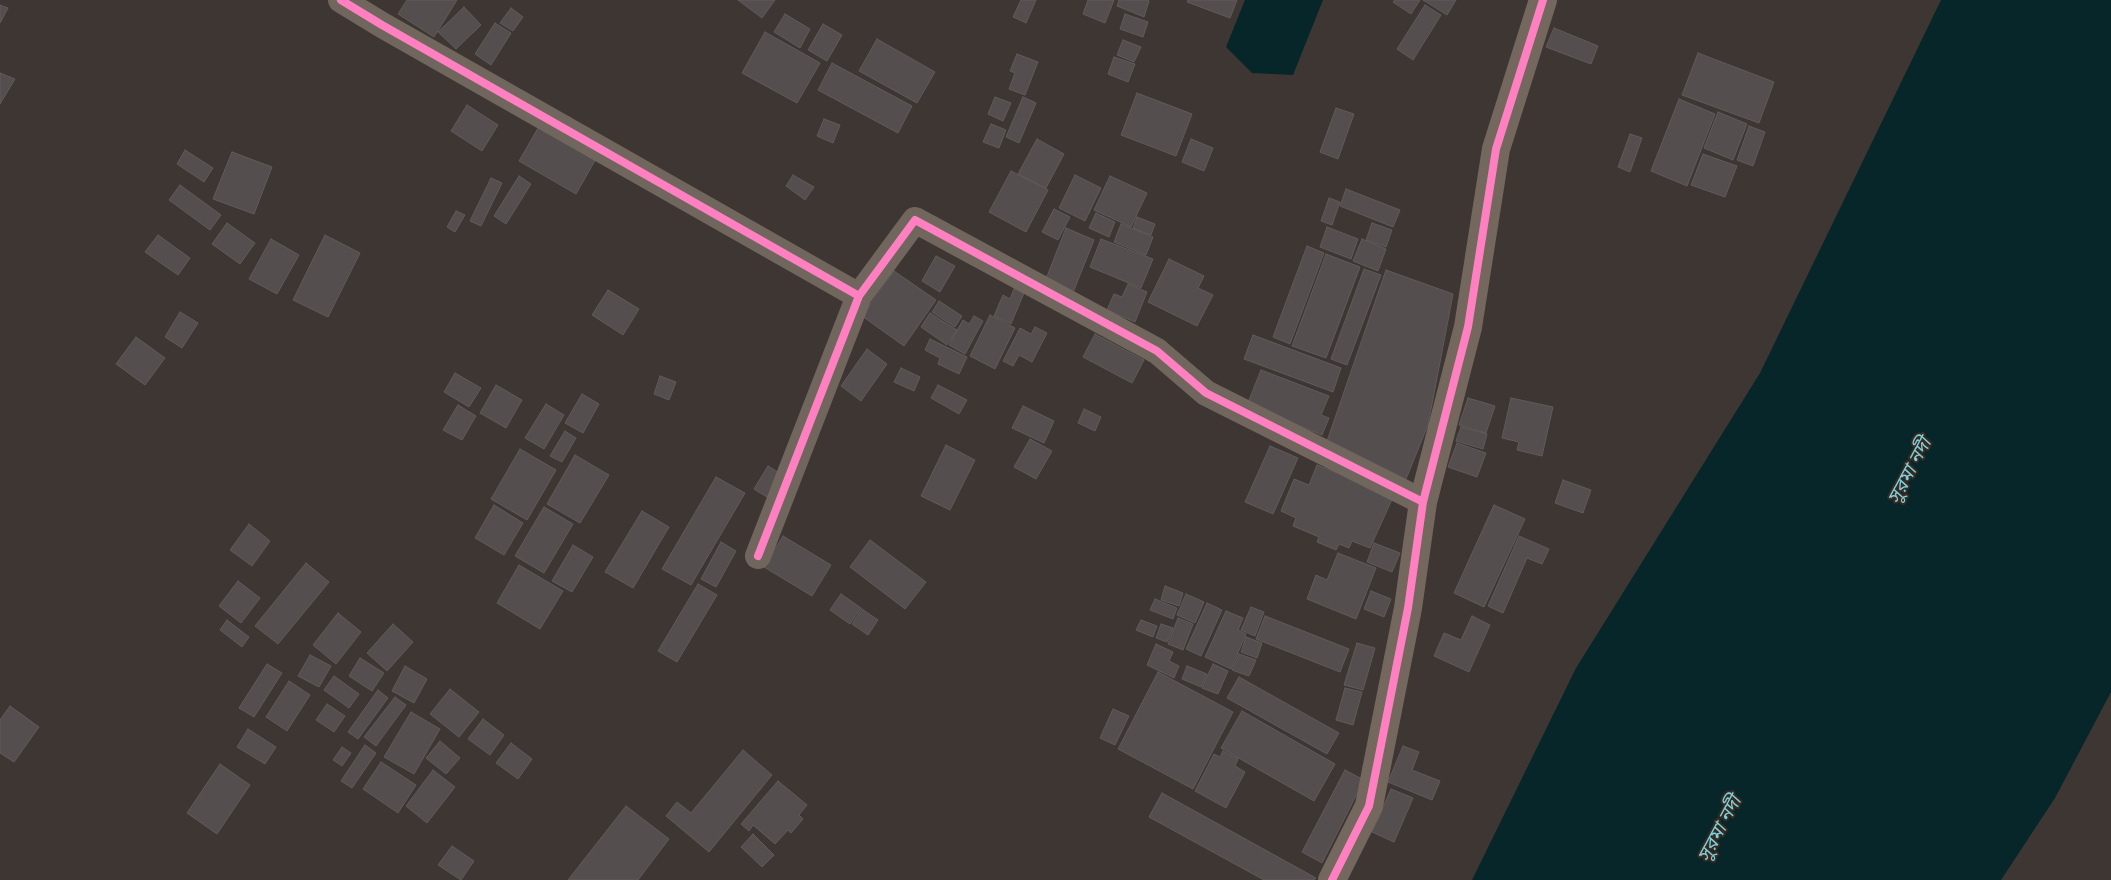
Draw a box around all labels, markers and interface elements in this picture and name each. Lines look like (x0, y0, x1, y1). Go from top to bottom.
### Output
water label: সুরমা নদী (1883, 434, 1937, 508)
water label: সুরমা নদী (1693, 792, 1747, 866)

